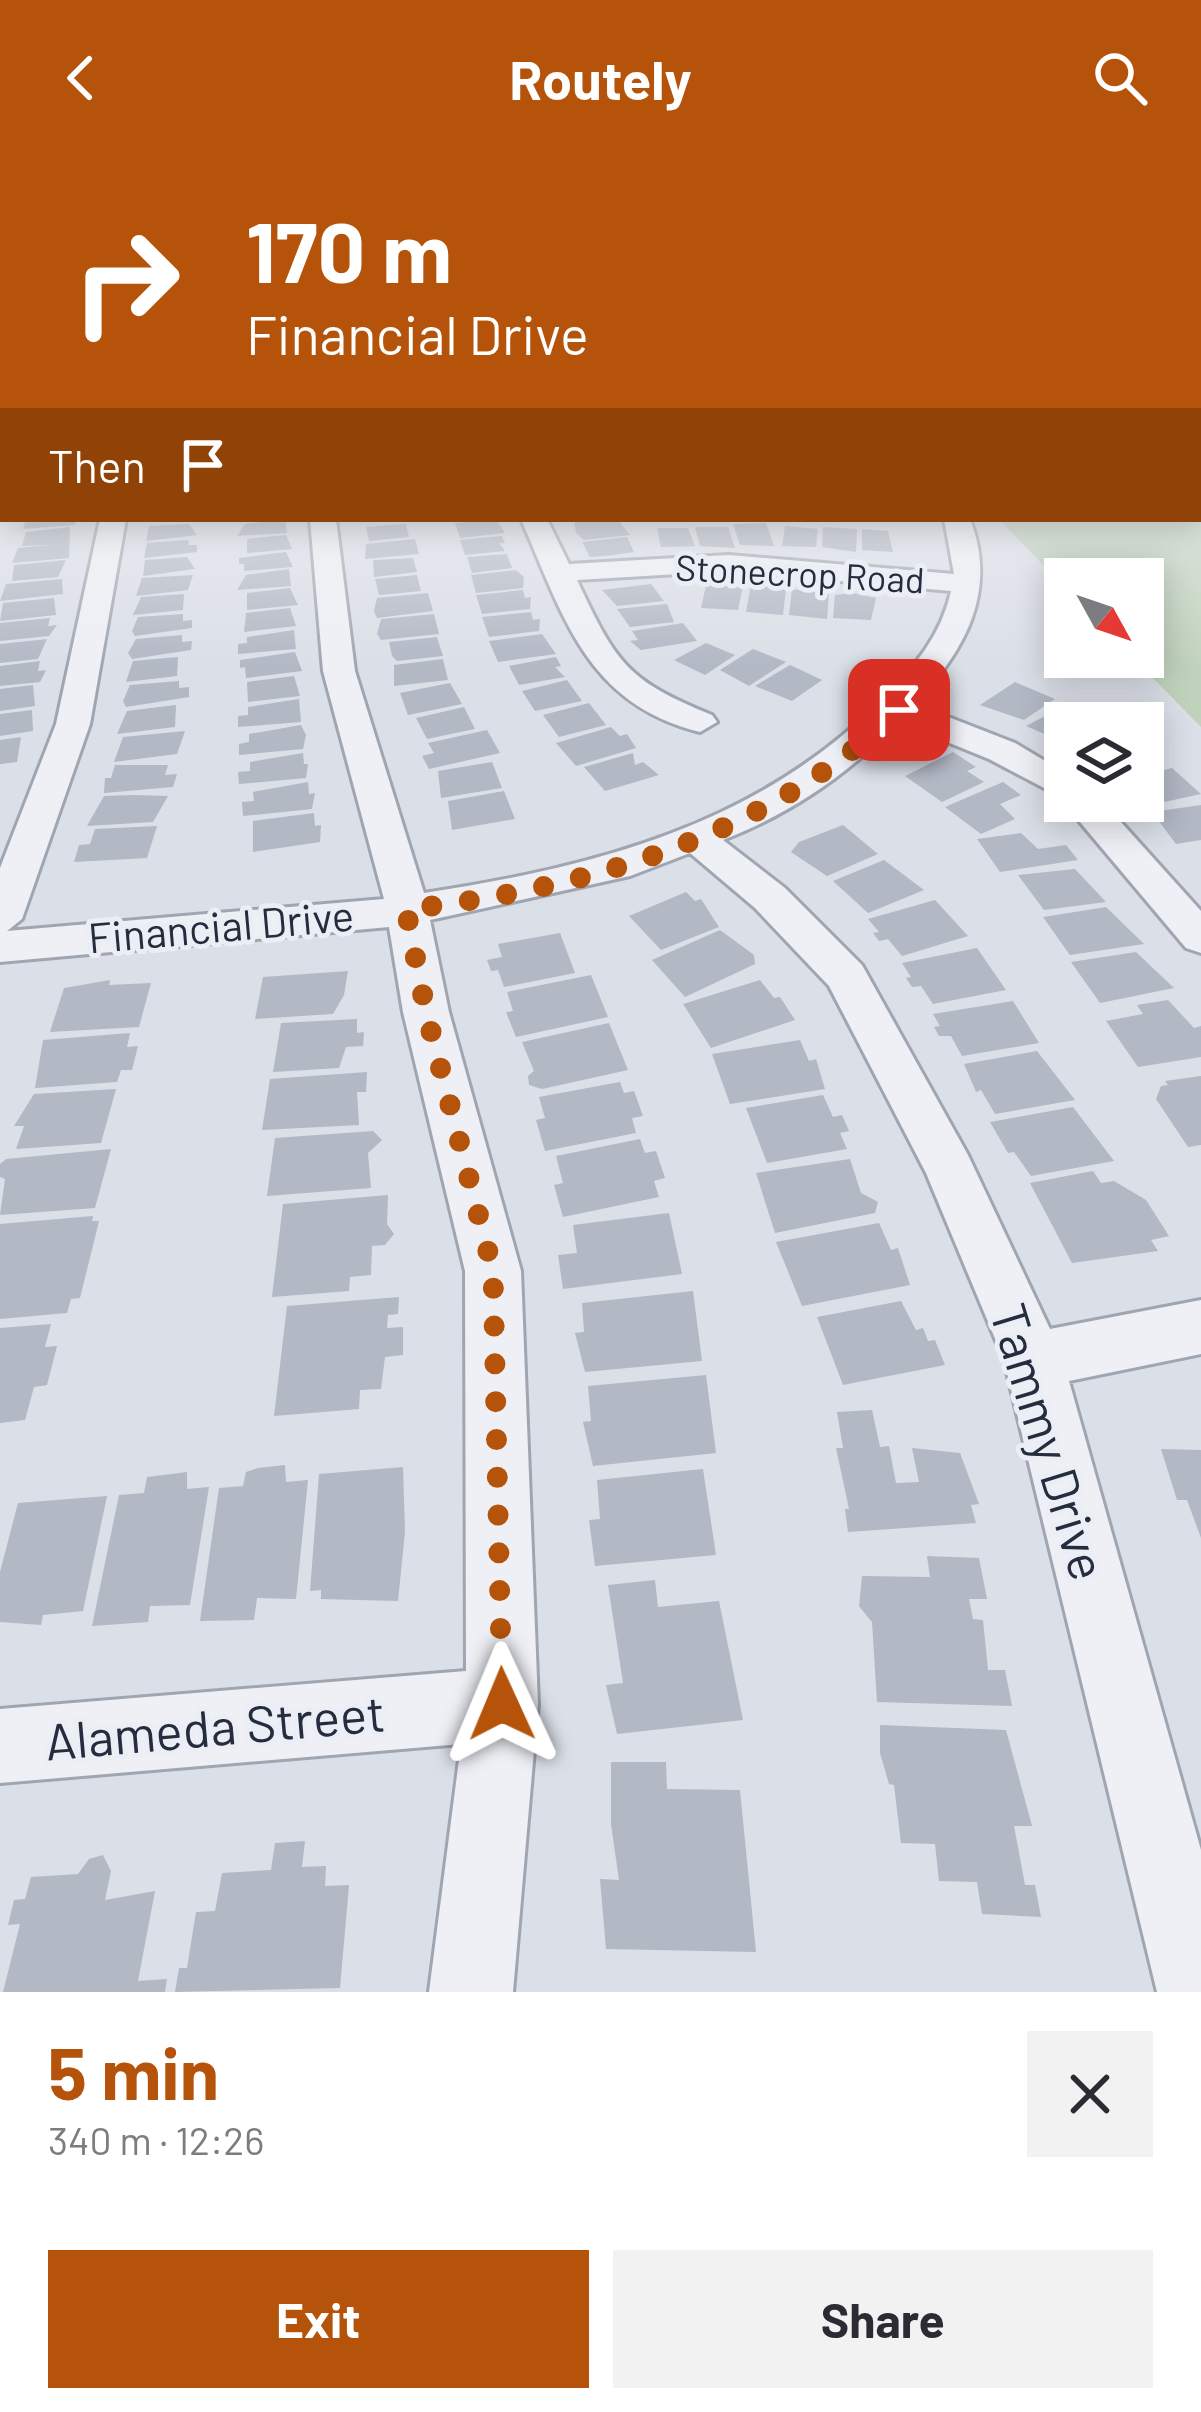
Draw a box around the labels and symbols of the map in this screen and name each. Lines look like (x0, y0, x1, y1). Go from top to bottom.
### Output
street label: Stonecrop Road (674, 545, 926, 601)
north arrow (1044, 558, 1164, 678)
pin (848, 659, 950, 761)
street label: Financial Drive (86, 888, 356, 962)
street label: Tammy Drive (979, 1296, 1121, 1587)
position arrow (439, 1641, 565, 1767)
street label: Alameda Street (42, 1680, 387, 1771)

